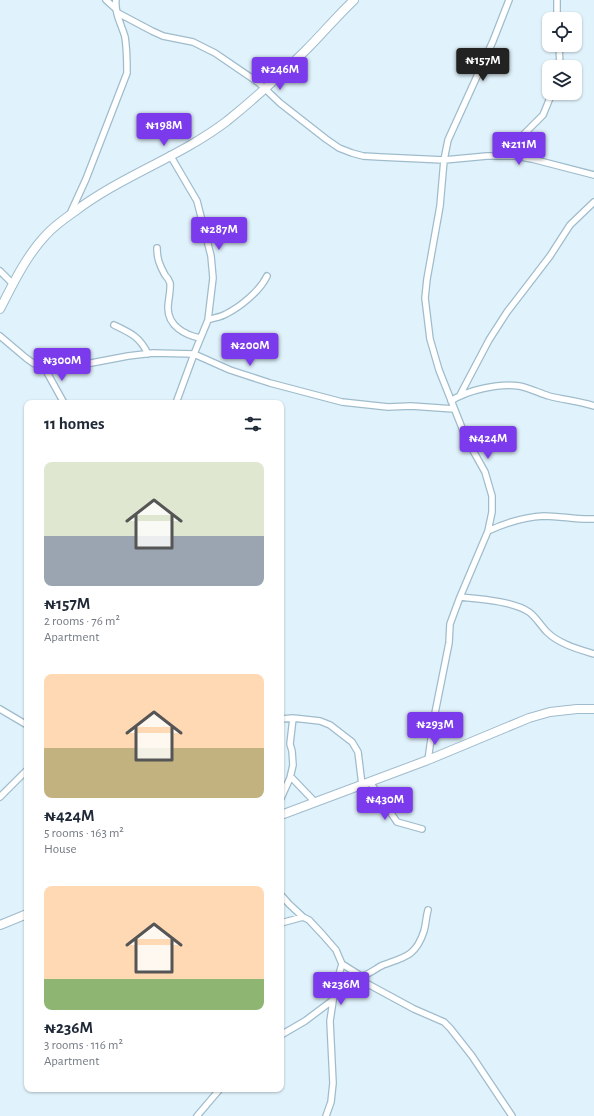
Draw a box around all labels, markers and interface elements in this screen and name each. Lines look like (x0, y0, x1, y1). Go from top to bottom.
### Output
map controls (542, 12, 582, 100)
button: locate (542, 12, 582, 52)
pin: ₦157M (455, 48, 511, 82)
text: ₦157M (465, 54, 501, 67)
pin: ₦246M (252, 57, 308, 91)
button: layers (542, 60, 582, 100)
text: ₦246M (261, 63, 299, 76)
pin: ₦198M (136, 113, 192, 147)
text: ₦198M (146, 119, 182, 132)
pin: ₦211M (491, 132, 547, 166)
text: ₦211M (501, 138, 537, 151)
pin: ₦287M (191, 217, 247, 251)
text: ₦287M (200, 223, 238, 236)
pin: ₦200M (222, 333, 278, 367)
text: ₦200M (230, 339, 270, 352)
pin: ₦300M (34, 348, 90, 382)
text: ₦300M (43, 354, 81, 367)
icon: filters (242, 413, 264, 435)
text: 11 homes (44, 415, 104, 432)
pin: ₦424M (460, 426, 516, 460)
text: ₦424M (469, 432, 507, 445)
icon: home (118, 488, 190, 560)
text: ₦157M (44, 595, 90, 612)
text: 2 rooms · 76 m² (44, 615, 120, 628)
text: Apartment (44, 631, 99, 644)
icon: home (118, 700, 190, 772)
pin: ₦293M (407, 712, 463, 746)
text: ₦293M (416, 718, 454, 731)
pin: ₦430M (357, 787, 413, 821)
text: ₦430M (366, 793, 404, 806)
text: ₦424M (44, 807, 95, 824)
text: 5 rooms · 163 m² (44, 827, 124, 840)
text: House (44, 843, 76, 856)
icon: home (118, 912, 190, 984)
pin: ₦236M (313, 972, 369, 1006)
text: ₦236M (322, 978, 360, 991)
text: ₦236M (44, 1019, 93, 1036)
text: 3 rooms · 116 m² (44, 1039, 123, 1052)
text: Apartment (44, 1055, 99, 1068)

